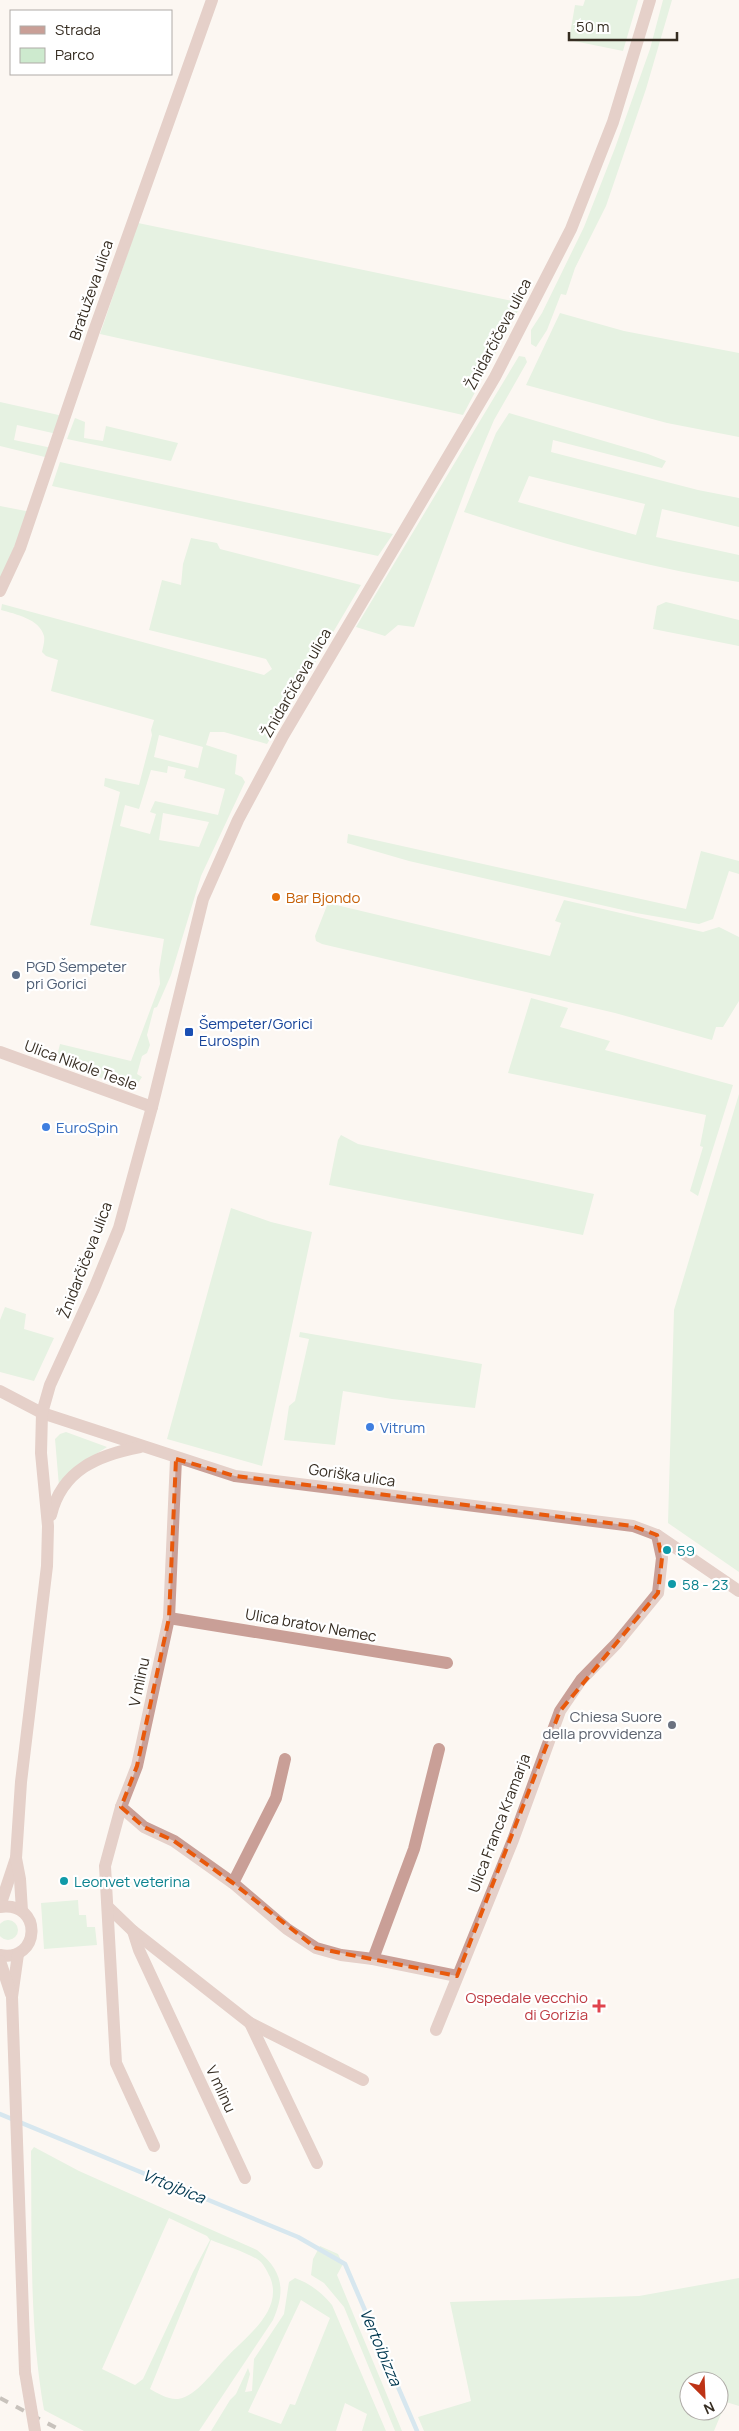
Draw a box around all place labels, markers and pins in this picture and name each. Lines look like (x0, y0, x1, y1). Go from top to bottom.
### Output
place label: Bar Bjondo (286, 887, 361, 908)
marker: Bar Bjondo (270, 891, 282, 903)
place label: PGD Šempeter pri Gorici (26, 956, 127, 994)
marker: PGD Šempeter pri Gorici (10, 969, 22, 981)
place label: Šempeter/Gorici Eurospin (199, 1013, 313, 1051)
marker: Šempeter/Gorici Eurospin (183, 1026, 195, 1038)
place label: EuroSpin (56, 1117, 118, 1138)
marker: EuroSpin (40, 1121, 52, 1133)
place label: Vitrum (380, 1417, 425, 1438)
marker: Vitrum (364, 1421, 376, 1433)
place label: 59 (677, 1540, 695, 1561)
marker: 59 (661, 1544, 673, 1556)
place label: 58 - 23 (682, 1574, 729, 1595)
marker: 58 - 23 (666, 1578, 678, 1590)
place label: Chiesa Suore della provvidenza (542, 1706, 662, 1744)
marker: Chiesa Suore della provvidenza (666, 1719, 678, 1731)
place label: Leonvet veterina (74, 1871, 190, 1892)
marker: Leonvet veterina (58, 1875, 70, 1887)
place label: Ospedale vecchio di Gorizia (465, 1987, 588, 2025)
marker: Ospedale vecchio di Gorizia (592, 1999, 606, 2013)

